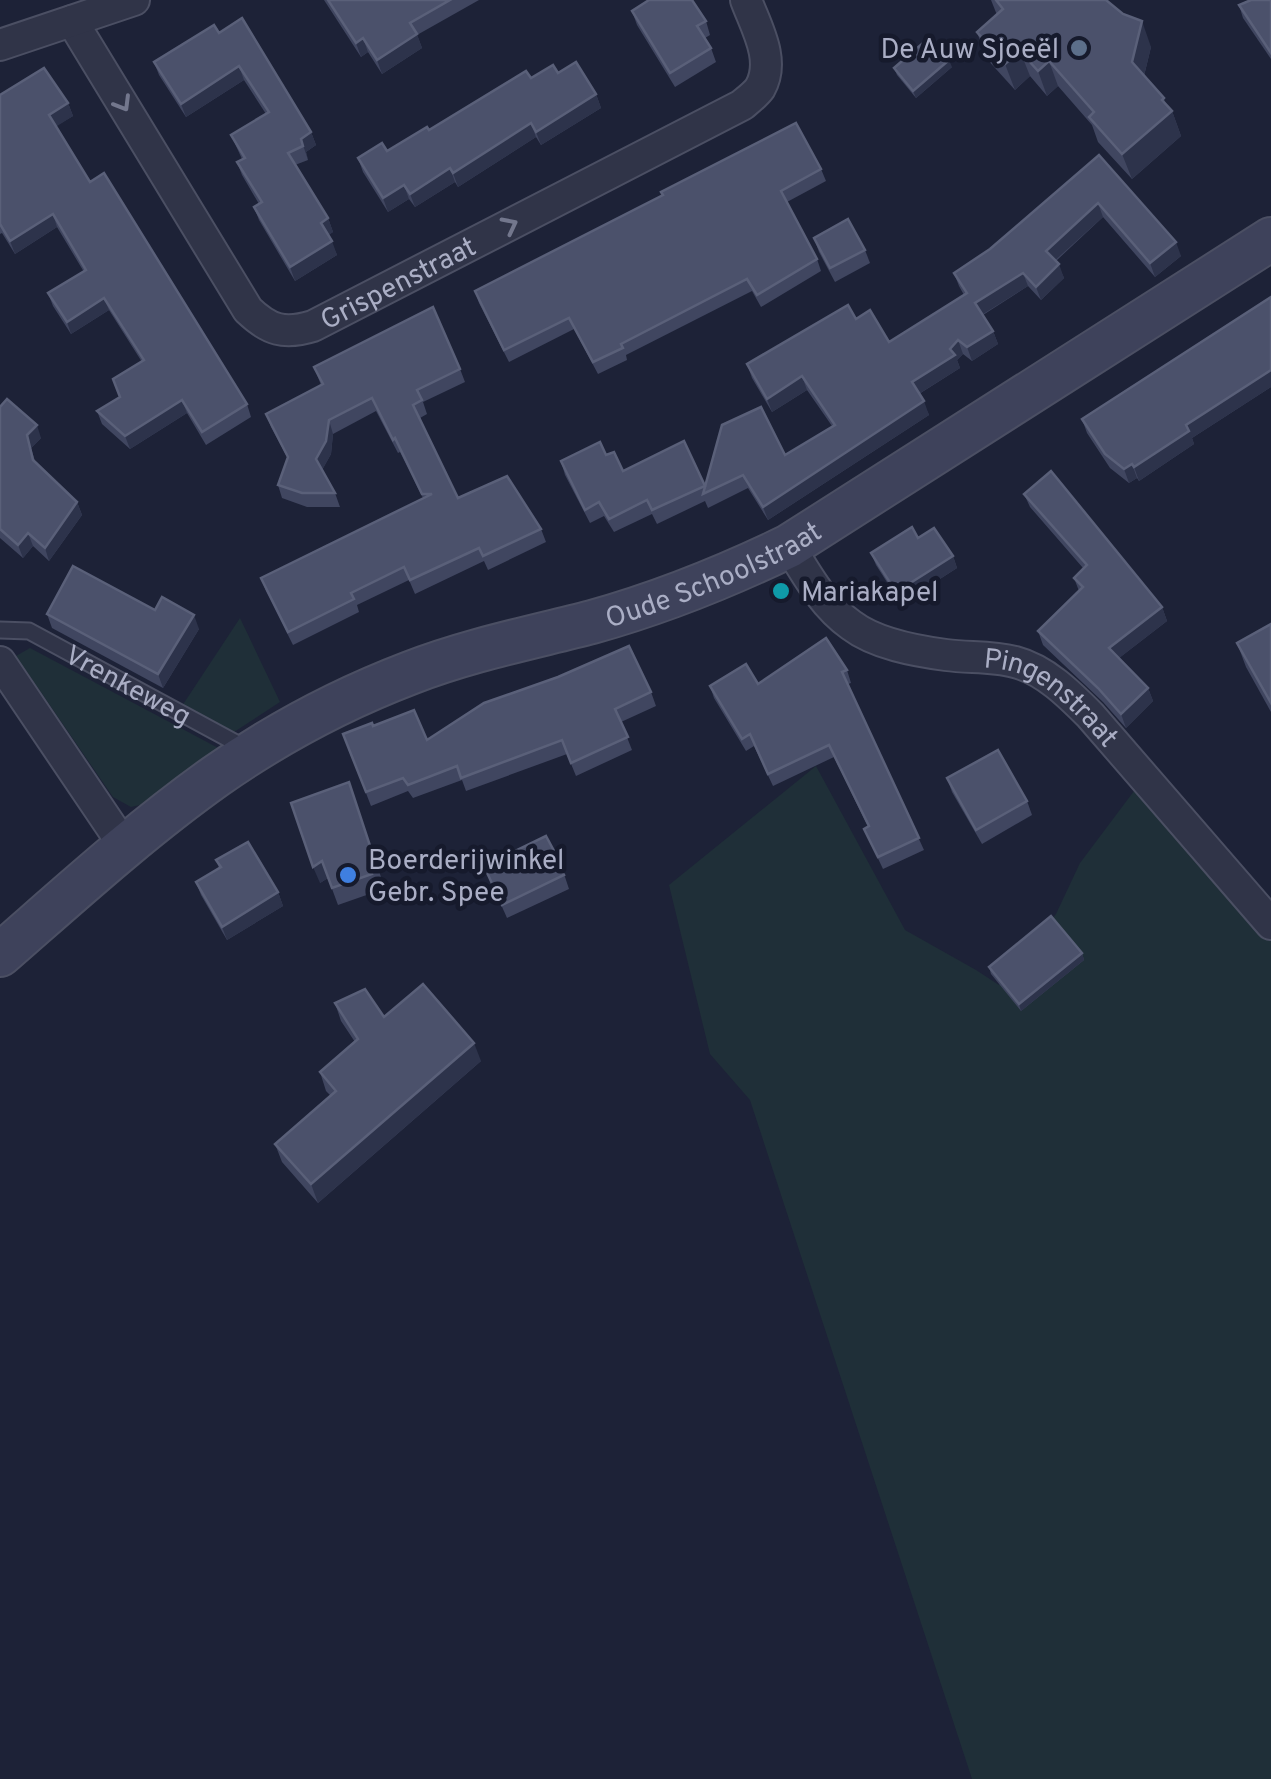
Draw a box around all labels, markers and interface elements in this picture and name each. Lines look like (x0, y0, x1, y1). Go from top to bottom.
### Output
place label: De Auw Sjoeël (881, 33, 1059, 69)
marker: De Auw Sjoeël (1068, 37, 1090, 59)
one-way arrow (111, 93, 130, 111)
one-way arrow (500, 218, 518, 237)
street label: Grispenstraat (315, 230, 483, 340)
street label: Oude Schoolstraat (601, 515, 829, 638)
place label: Mariakapel (801, 576, 938, 612)
marker: Mariakapel (770, 580, 792, 602)
street label: Vrenkeweg (57, 639, 196, 736)
street label: Pingenstraat (982, 642, 1125, 756)
place label: Boerderijwinkel Gebr. Spee (368, 844, 564, 912)
marker: Boerderijwinkel Gebr. Spee (337, 864, 359, 886)

